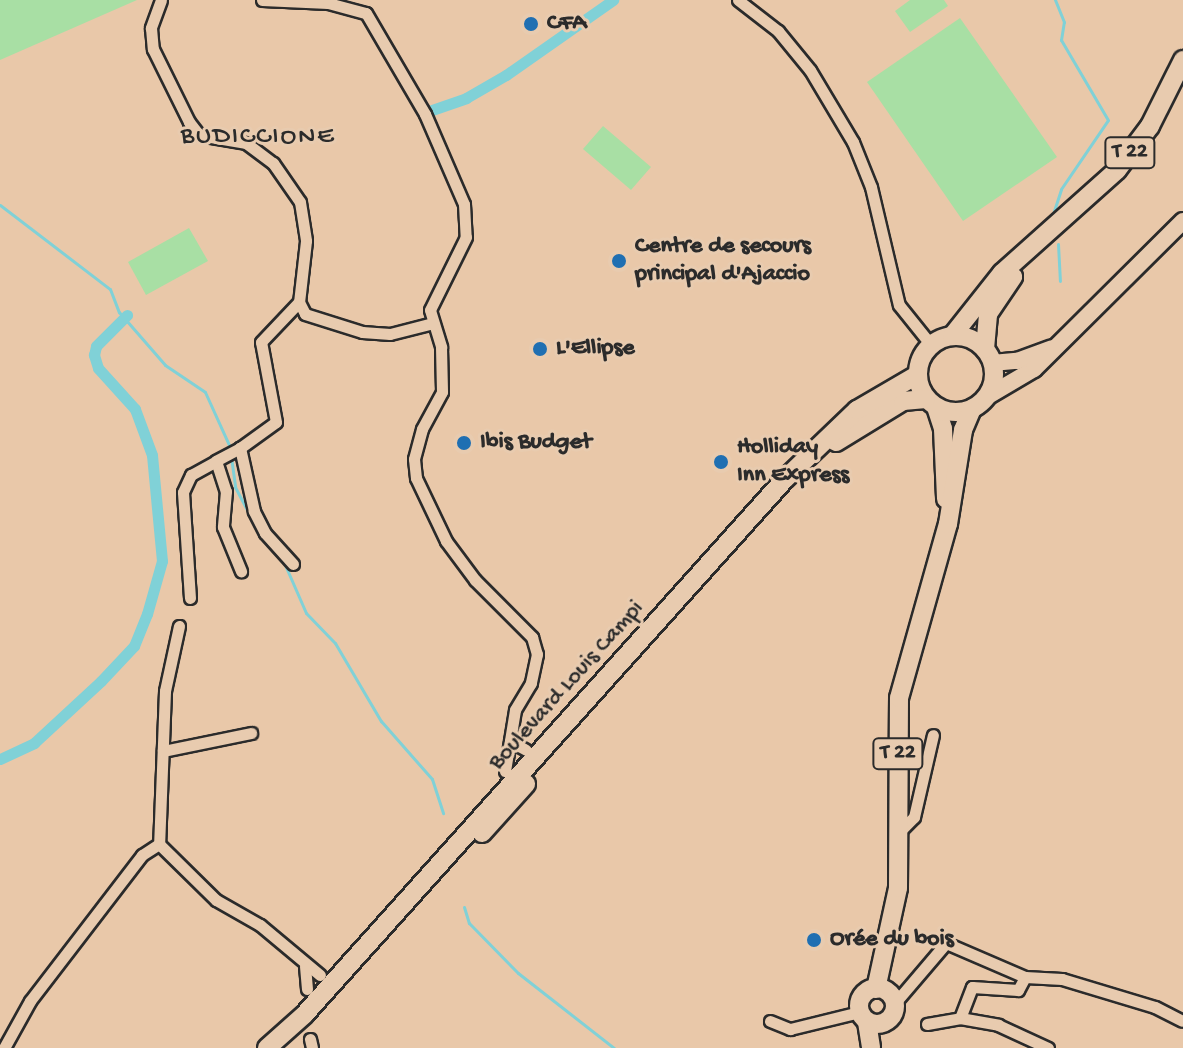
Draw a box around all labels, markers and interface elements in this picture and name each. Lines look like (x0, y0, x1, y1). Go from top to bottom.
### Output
place label: CFA (547, 10, 586, 38)
marker: CFA (522, 15, 540, 33)
district label: BUDICCIONE (181, 122, 335, 154)
road number: T 22 (1104, 135, 1156, 171)
place label: Centre de secours principal d'Ajaccio (635, 233, 811, 289)
marker: Centre de secours principal d'Ajaccio (610, 252, 628, 270)
place label: L'Ellipse (556, 335, 635, 363)
marker: L'Ellipse (531, 340, 549, 358)
place label: Ibis Budget (480, 429, 592, 457)
marker: Ibis Budget (455, 434, 473, 452)
place label: Holliday Inn Express (737, 434, 849, 490)
marker: Holliday Inn Express (712, 453, 730, 471)
street label: Boulevard Louis Campi (483, 595, 651, 777)
road number: T 22 (872, 736, 924, 772)
place label: Orée du bois (830, 926, 954, 954)
marker: Orée du bois (805, 931, 823, 949)

